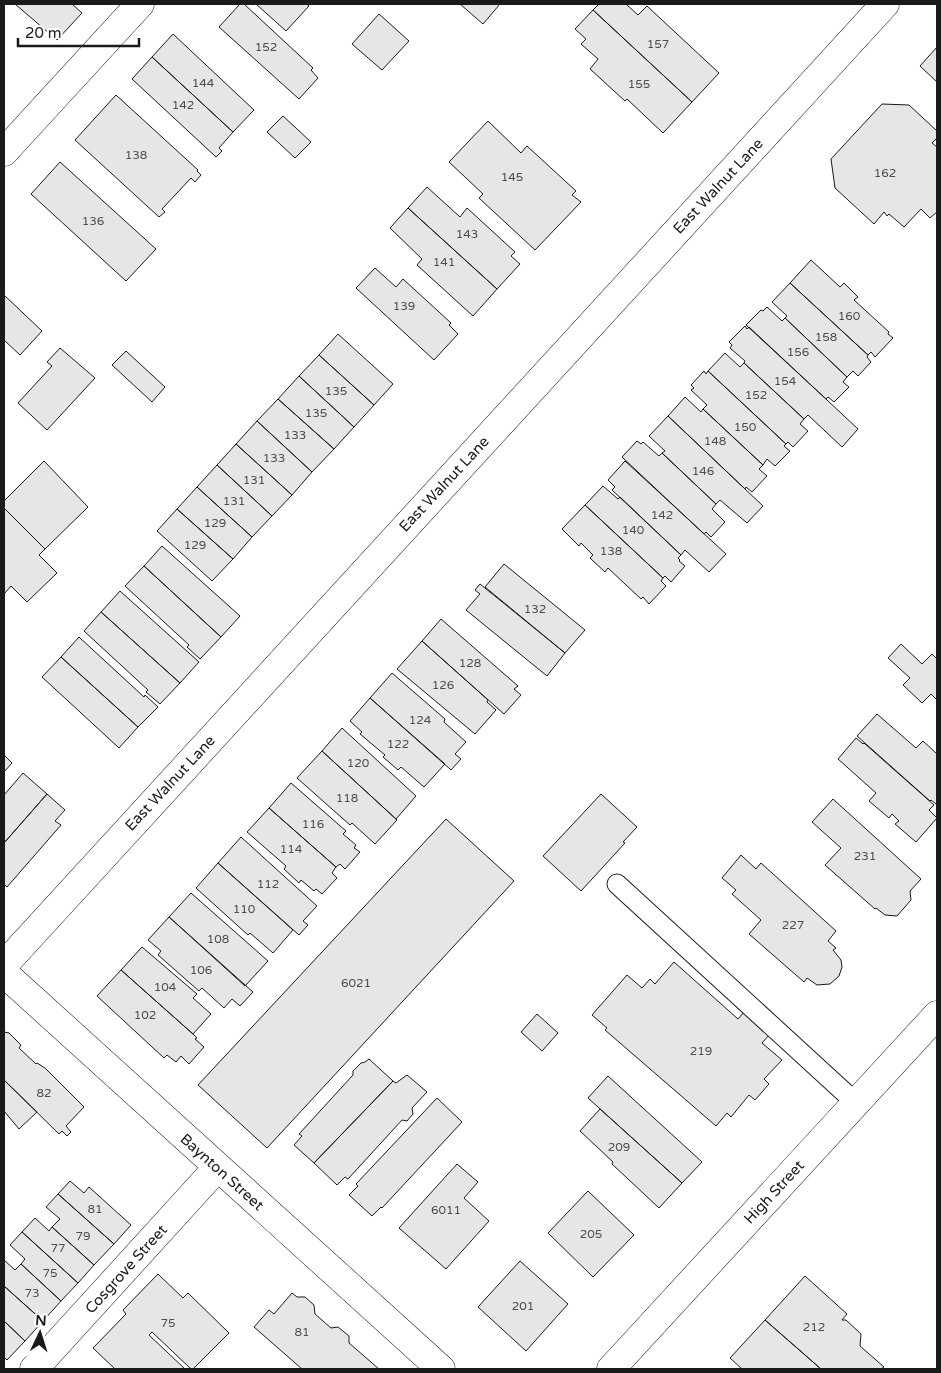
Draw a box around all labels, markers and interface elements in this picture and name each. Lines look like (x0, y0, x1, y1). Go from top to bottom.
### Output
scale bar (18, 15, 139, 47)
text: 20 m (25, 24, 62, 42)
house number: 157 (647, 37, 669, 51)
house number: 152 (255, 40, 277, 54)
house number: 144 (192, 76, 215, 90)
house number: 155 (628, 77, 650, 91)
house number: 142 (172, 98, 194, 112)
street label: East Walnut Lane (669, 135, 767, 237)
house number: 138 (125, 148, 147, 162)
house number: 162 (874, 166, 896, 180)
house number: 145 (501, 170, 523, 184)
house number: 136 (82, 214, 104, 228)
house number: 143 (456, 227, 478, 241)
house number: 141 (433, 255, 455, 269)
house number: 139 (393, 299, 415, 313)
house number: 160 (838, 309, 861, 323)
house number: 158 (815, 330, 837, 344)
house number: 156 (787, 345, 809, 359)
house number: 154 (774, 374, 797, 388)
house number: 135 (325, 384, 347, 398)
house number: 152 (745, 388, 767, 402)
house number: 135 (305, 406, 327, 420)
house number: 150 (734, 420, 757, 434)
house number: 133 (284, 428, 306, 442)
street label: East Walnut Lane (395, 433, 493, 535)
house number: 148 (704, 434, 726, 448)
house number: 133 (263, 451, 285, 465)
house number: 146 (692, 464, 714, 478)
house number: 131 (243, 473, 265, 487)
house number: 131 (223, 494, 245, 508)
house number: 142 (651, 508, 673, 522)
house number: 129 (204, 516, 226, 530)
house number: 140 (622, 523, 645, 537)
house number: 129 (184, 538, 206, 552)
house number: 138 (600, 544, 622, 558)
house number: 132 (524, 602, 546, 616)
house number: 128 (459, 656, 481, 670)
house number: 126 (432, 678, 454, 692)
house number: 124 (409, 713, 432, 727)
street label: East Walnut Lane (121, 732, 219, 834)
house number: 122 (387, 737, 409, 751)
house number: 120 (347, 756, 370, 770)
house number: 118 (336, 791, 358, 805)
house number: 116 (302, 817, 324, 831)
house number: 114 (280, 842, 303, 856)
house number: 231 (854, 849, 876, 863)
house number: 112 (257, 877, 279, 891)
house number: 110 (233, 902, 256, 916)
house number: 227 (782, 918, 804, 932)
house number: 108 (207, 932, 229, 946)
house number: 106 (190, 963, 212, 977)
house number: 6021 (341, 976, 371, 990)
house number: 104 (154, 980, 177, 994)
house number: 102 (134, 1008, 156, 1022)
house number: 219 (690, 1044, 712, 1058)
house number: 82 (36, 1086, 52, 1100)
street label: Baynton Street (176, 1130, 268, 1214)
house number: 209 (608, 1140, 630, 1154)
street label: High Street (740, 1156, 808, 1227)
house number: 81 (87, 1202, 103, 1216)
house number: 6011 (431, 1203, 461, 1217)
street label: Cosgrove Street (81, 1221, 171, 1317)
house number: 205 (580, 1227, 602, 1241)
house number: 79 (75, 1229, 91, 1243)
house number: 77 (50, 1241, 66, 1255)
house number: 75 (42, 1266, 58, 1280)
house number: 73 (24, 1286, 40, 1300)
house number: 201 (512, 1299, 534, 1313)
north arrow (15, 1308, 65, 1358)
text: N (35, 1312, 47, 1329)
house number: 75 (160, 1316, 176, 1330)
house number: 212 (803, 1320, 825, 1334)
house number: 81 (294, 1325, 310, 1339)

